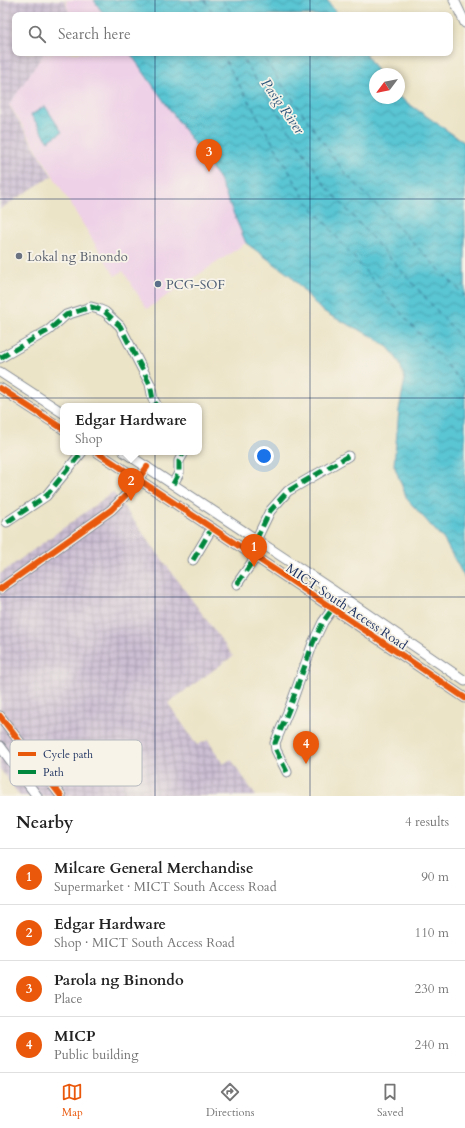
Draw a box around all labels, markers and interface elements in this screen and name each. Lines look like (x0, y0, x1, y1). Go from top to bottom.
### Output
search box (12, 12, 453, 56)
icon: search (26, 23, 48, 45)
text: Search here (58, 24, 131, 44)
north arrow (369, 68, 405, 104)
water label: Pasig River (257, 75, 309, 138)
pin: 3 (196, 139, 222, 172)
place label: Lokal ng Binondo (27, 248, 128, 266)
marker: Lokal ng Binondo (14, 251, 24, 261)
place label: PCG-SOF (166, 276, 225, 294)
marker: PCG-SOF (153, 279, 163, 289)
popup (60, 403, 202, 455)
text: Edgar Hardware (75, 410, 187, 430)
text: Shop (75, 430, 103, 448)
your location (254, 446, 274, 466)
pin: 2 (118, 468, 144, 501)
pin: 1 (241, 534, 267, 567)
street label: MICT South Access Road (282, 559, 411, 654)
pin: 4 (293, 731, 319, 764)
legend (10, 740, 142, 786)
text: Cycle path (43, 747, 93, 762)
text: Path (43, 765, 64, 780)
text: Nearby (16, 811, 73, 834)
text: 4 results (405, 813, 449, 831)
text: Milcare General Merchandise (54, 858, 253, 878)
text: 1 (26, 868, 32, 886)
text: 90 m (421, 868, 449, 886)
text: Supermarket · MICT South Access Road (54, 878, 277, 896)
text: Edgar Hardware (54, 914, 166, 934)
text: 2 (26, 924, 32, 942)
text: 110 m (415, 924, 449, 942)
text: Shop · MICT South Access Road (54, 934, 235, 952)
text: Parola ng Binondo (54, 970, 184, 990)
text: 3 (26, 980, 32, 998)
text: 230 m (415, 980, 449, 998)
text: Place (54, 990, 82, 1008)
text: MICP (54, 1026, 96, 1046)
text: 4 (26, 1036, 32, 1054)
text: 240 m (415, 1036, 449, 1054)
text: Public building (54, 1046, 139, 1064)
tab: Map (61, 1081, 83, 1120)
tab: Directions (206, 1081, 254, 1120)
tab: Saved (377, 1081, 404, 1120)

